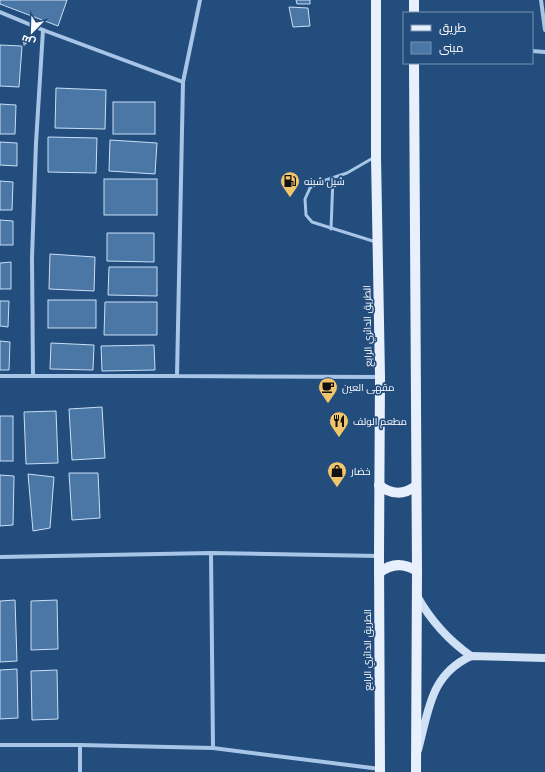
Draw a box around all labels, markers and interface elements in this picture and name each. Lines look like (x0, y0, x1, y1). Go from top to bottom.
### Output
north arrow (12, 12, 52, 52)
legend (403, 12, 533, 64)
text: طريق (439, 20, 467, 35)
text: ش (19, 32, 37, 50)
text: مبنى (439, 40, 464, 55)
fuel station icon: شيل شبنه (279, 170, 301, 198)
place label: شيل شبنه (304, 175, 345, 188)
street label: الطريق الدائري الرابع (360, 285, 376, 367)
cafe icon: مقهى العين (317, 376, 339, 404)
place label: مقهى العين (342, 381, 395, 394)
restaurant icon: مطعم الولف (328, 410, 350, 438)
place label: مطعم الولف (353, 415, 407, 429)
shop icon: خضار (326, 460, 348, 488)
place label: خضار (350, 465, 371, 477)
street label: الطريق الدائري الرابع (361, 609, 375, 691)

